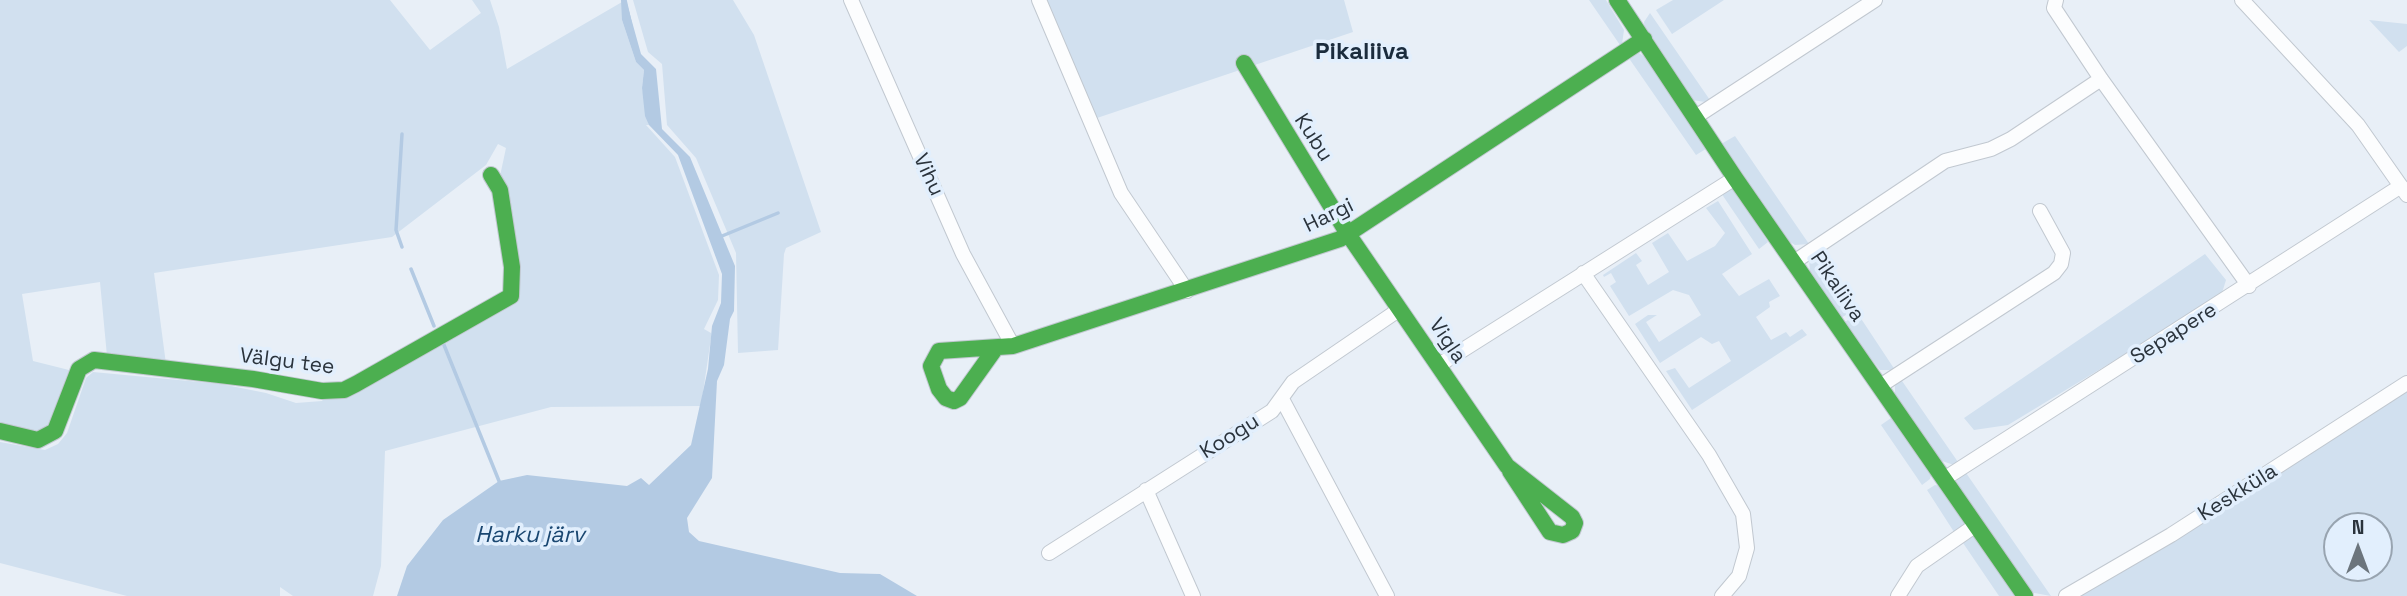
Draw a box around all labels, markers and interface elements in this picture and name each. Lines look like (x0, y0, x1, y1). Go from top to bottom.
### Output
district label: Pikaliiva (1315, 38, 1409, 66)
street label: Kubu (1288, 109, 1338, 167)
street label: Vihu (907, 150, 949, 200)
street label: Hargi (1300, 193, 1358, 239)
street label: Pikaliiva (1804, 247, 1870, 327)
street label: Sepapere (2126, 298, 2222, 370)
street label: Vigla (1423, 314, 1471, 368)
street label: Välgu tee (238, 344, 336, 380)
street label: Koogu (1196, 409, 1264, 465)
street label: Keskküla (2194, 459, 2282, 527)
north arrow (2323, 512, 2393, 582)
text: N (2352, 515, 2364, 540)
water label: Harku järv (475, 522, 585, 550)

